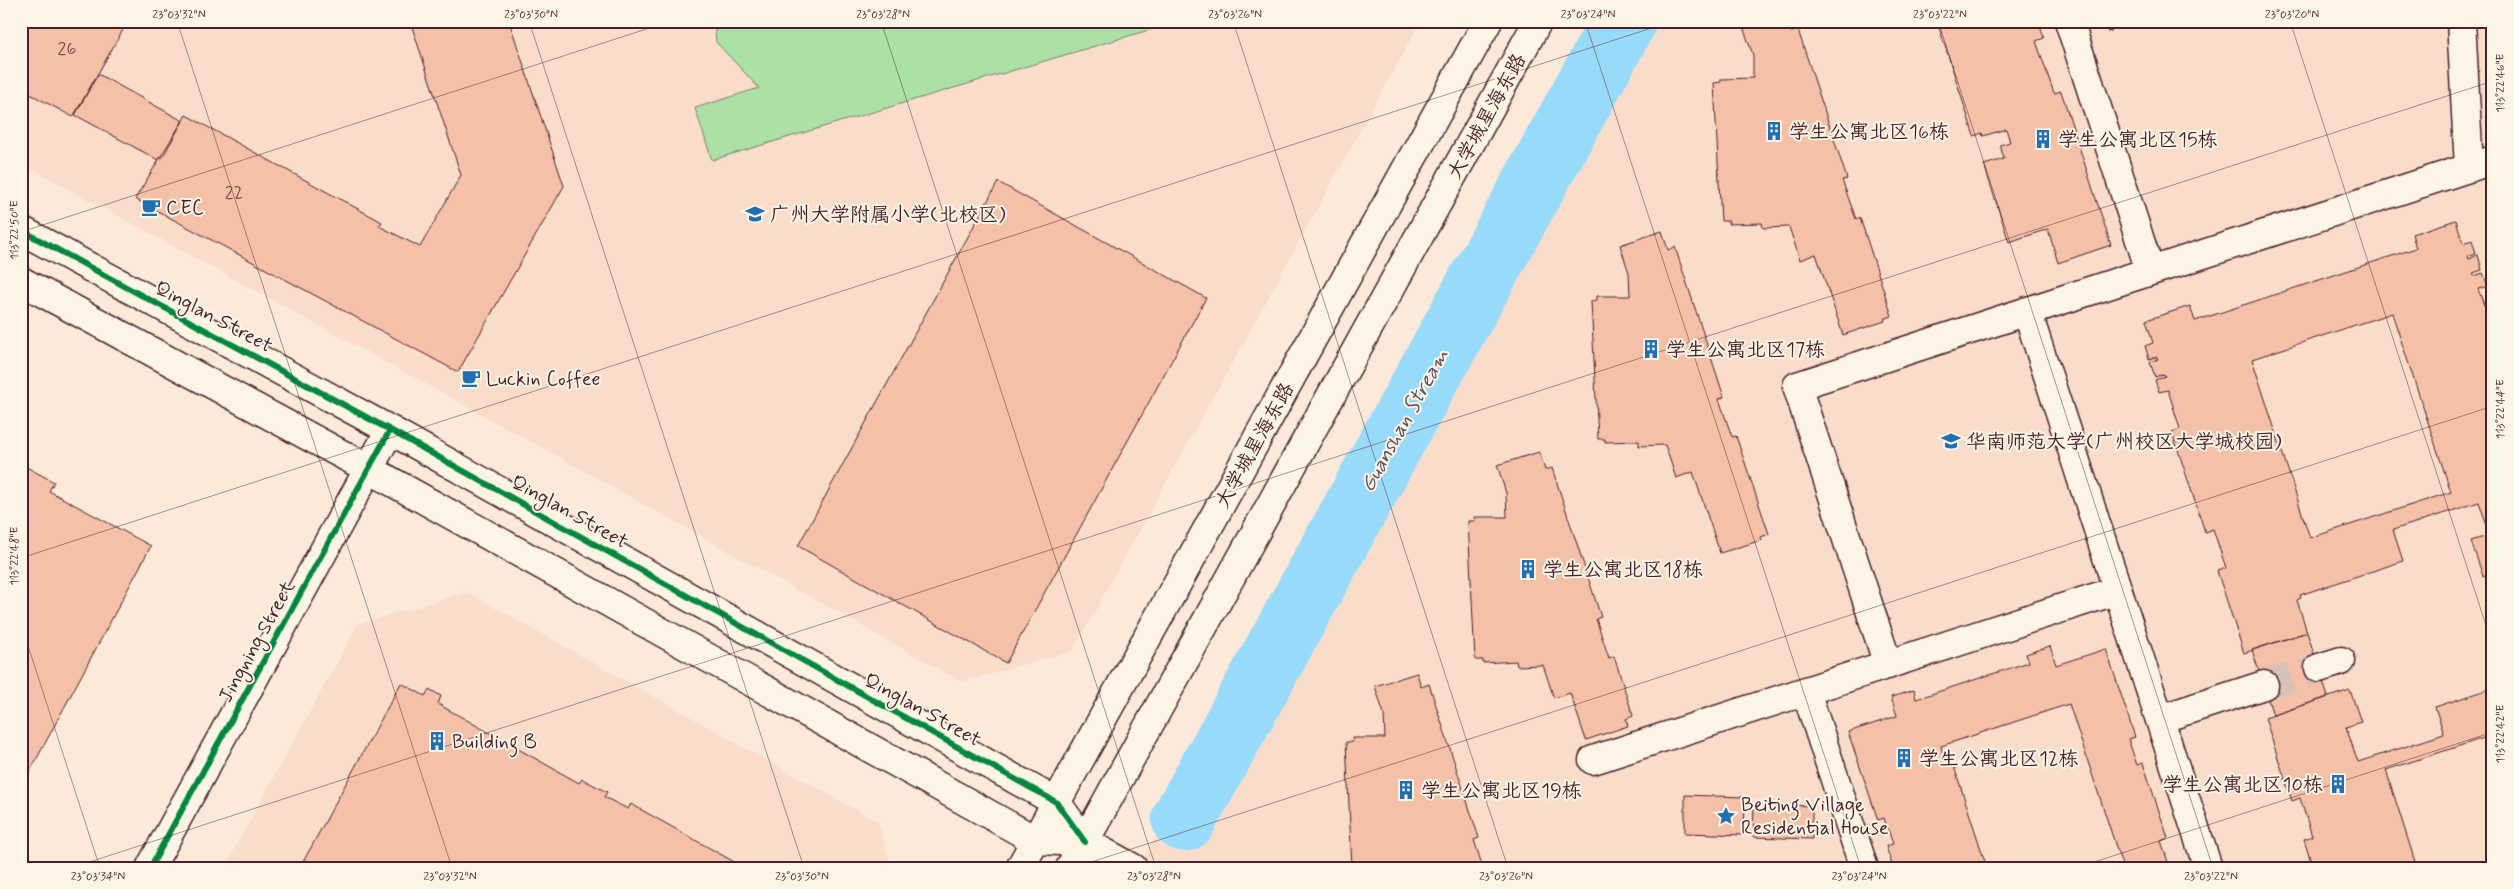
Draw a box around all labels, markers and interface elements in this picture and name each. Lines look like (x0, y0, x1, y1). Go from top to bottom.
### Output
text: 23°03'32"N (152, 7, 206, 23)
text: 23°03'30"N (504, 7, 558, 23)
text: 23°03'28"N (856, 7, 910, 23)
text: 23°03'26"N (1208, 7, 1262, 23)
text: 23°03'24"N (1561, 7, 1615, 23)
text: 23°03'22"N (1913, 7, 1967, 23)
text: 23°03'20"N (2265, 7, 2319, 23)
house number: 26 (58, 37, 76, 61)
street label: 大学城星海东路 (1442, 48, 1534, 184)
text: 113°22'46"E (2493, 53, 2509, 113)
place label: 学生公寓北区16栋 (1789, 119, 1949, 146)
building icon: 学生公寓北区16栋 (1763, 120, 1785, 142)
place label: 学生公寓北区15栋 (2058, 127, 2218, 154)
building icon: 学生公寓北区15栋 (2032, 128, 2054, 150)
house number: 22 (225, 181, 243, 205)
place label: CEC (166, 195, 204, 222)
cafe icon: CEC (140, 196, 162, 218)
text: 113°22'50"E (7, 200, 23, 260)
place label: 广州大学附属小学(北校区) (770, 202, 1006, 229)
school or university icon: 广州大学附属小学(北校区) (744, 203, 766, 225)
street label: Qinglan Street (149, 275, 277, 361)
place label: 学生公寓北区17栋 (1666, 337, 1825, 364)
building icon: 学生公寓北区17栋 (1640, 338, 1662, 360)
water label: Guanshan Stream (1354, 344, 1456, 497)
place label: Luckin Coffee (486, 366, 601, 393)
cafe icon: Luckin Coffee (460, 367, 482, 389)
street label: 大学城星海东路 (1210, 377, 1302, 513)
text: 113°22'44"E (2493, 379, 2509, 439)
place label: 华南师范大学(广州校区大学城校园) (1966, 429, 2282, 456)
school or university icon: 华南师范大学(广州校区大学城校园) (1940, 430, 1962, 452)
street label: Qinglan Street (505, 469, 633, 556)
text: 113°22'48"E (7, 526, 23, 586)
place label: 学生公寓北区18栋 (1543, 557, 1703, 584)
building icon: 学生公寓北区18栋 (1517, 558, 1539, 580)
street label: Jingning Street (213, 576, 303, 708)
street label: Qinglan Street (858, 667, 986, 754)
text: 113°22'42"E (2493, 705, 2509, 763)
place label: Building B (452, 729, 537, 758)
building icon: Building B (426, 730, 448, 752)
place label: 学生公寓北区12栋 (1919, 746, 2079, 773)
building icon: 学生公寓北区12栋 (1893, 747, 1915, 769)
place label: 学生公寓北区10栋 (2163, 772, 2323, 799)
building icon: 学生公寓北区10栋 (2327, 773, 2349, 795)
place label: 学生公寓北区19栋 (1421, 778, 1582, 805)
building icon: 学生公寓北区19栋 (1395, 779, 1417, 801)
place label: Beiting Village Residential House (1741, 792, 1889, 842)
place icon: Beiting Village Residential House (1715, 805, 1737, 827)
text: 23°03'34"N (71, 869, 125, 885)
text: 23°03'32"N (423, 869, 477, 885)
text: 23°03'30"N (775, 869, 829, 885)
text: 23°03'28"N (1127, 869, 1181, 885)
text: 23°03'26"N (1479, 869, 1533, 885)
text: 23°03'24"N (1832, 869, 1886, 885)
text: 23°03'22"N (2184, 869, 2238, 885)

